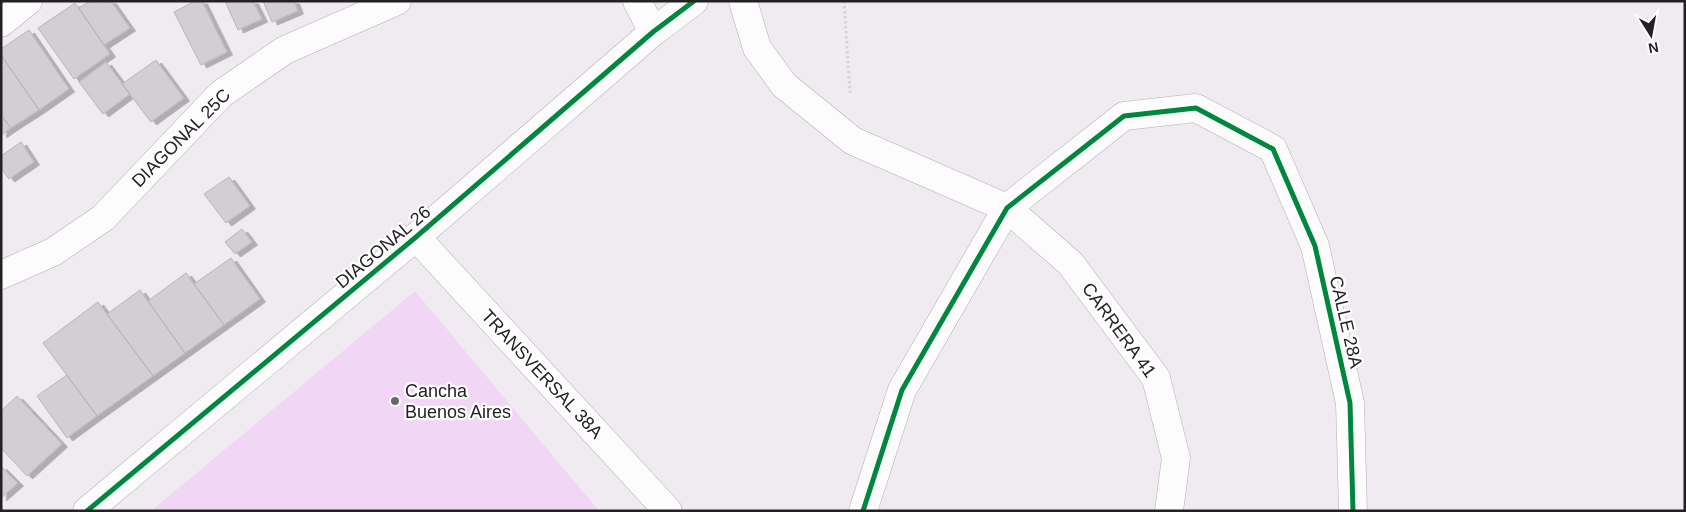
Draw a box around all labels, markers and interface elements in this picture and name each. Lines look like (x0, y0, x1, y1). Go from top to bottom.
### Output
north arrow (1626, 10, 1676, 60)
text: N (1647, 39, 1660, 57)
street label: DIAGONAL 25C (128, 85, 234, 191)
street label: DIAGONAL 26 (332, 202, 434, 292)
street label: CALLE 28A (1326, 274, 1366, 370)
street label: CARRERA 41 (1078, 279, 1160, 381)
street label: TRANSVERSAL 38A (477, 306, 607, 442)
place label: Cancha Buenos Aires (405, 381, 511, 422)
marker: Cancha Buenos Aires (389, 395, 401, 407)

